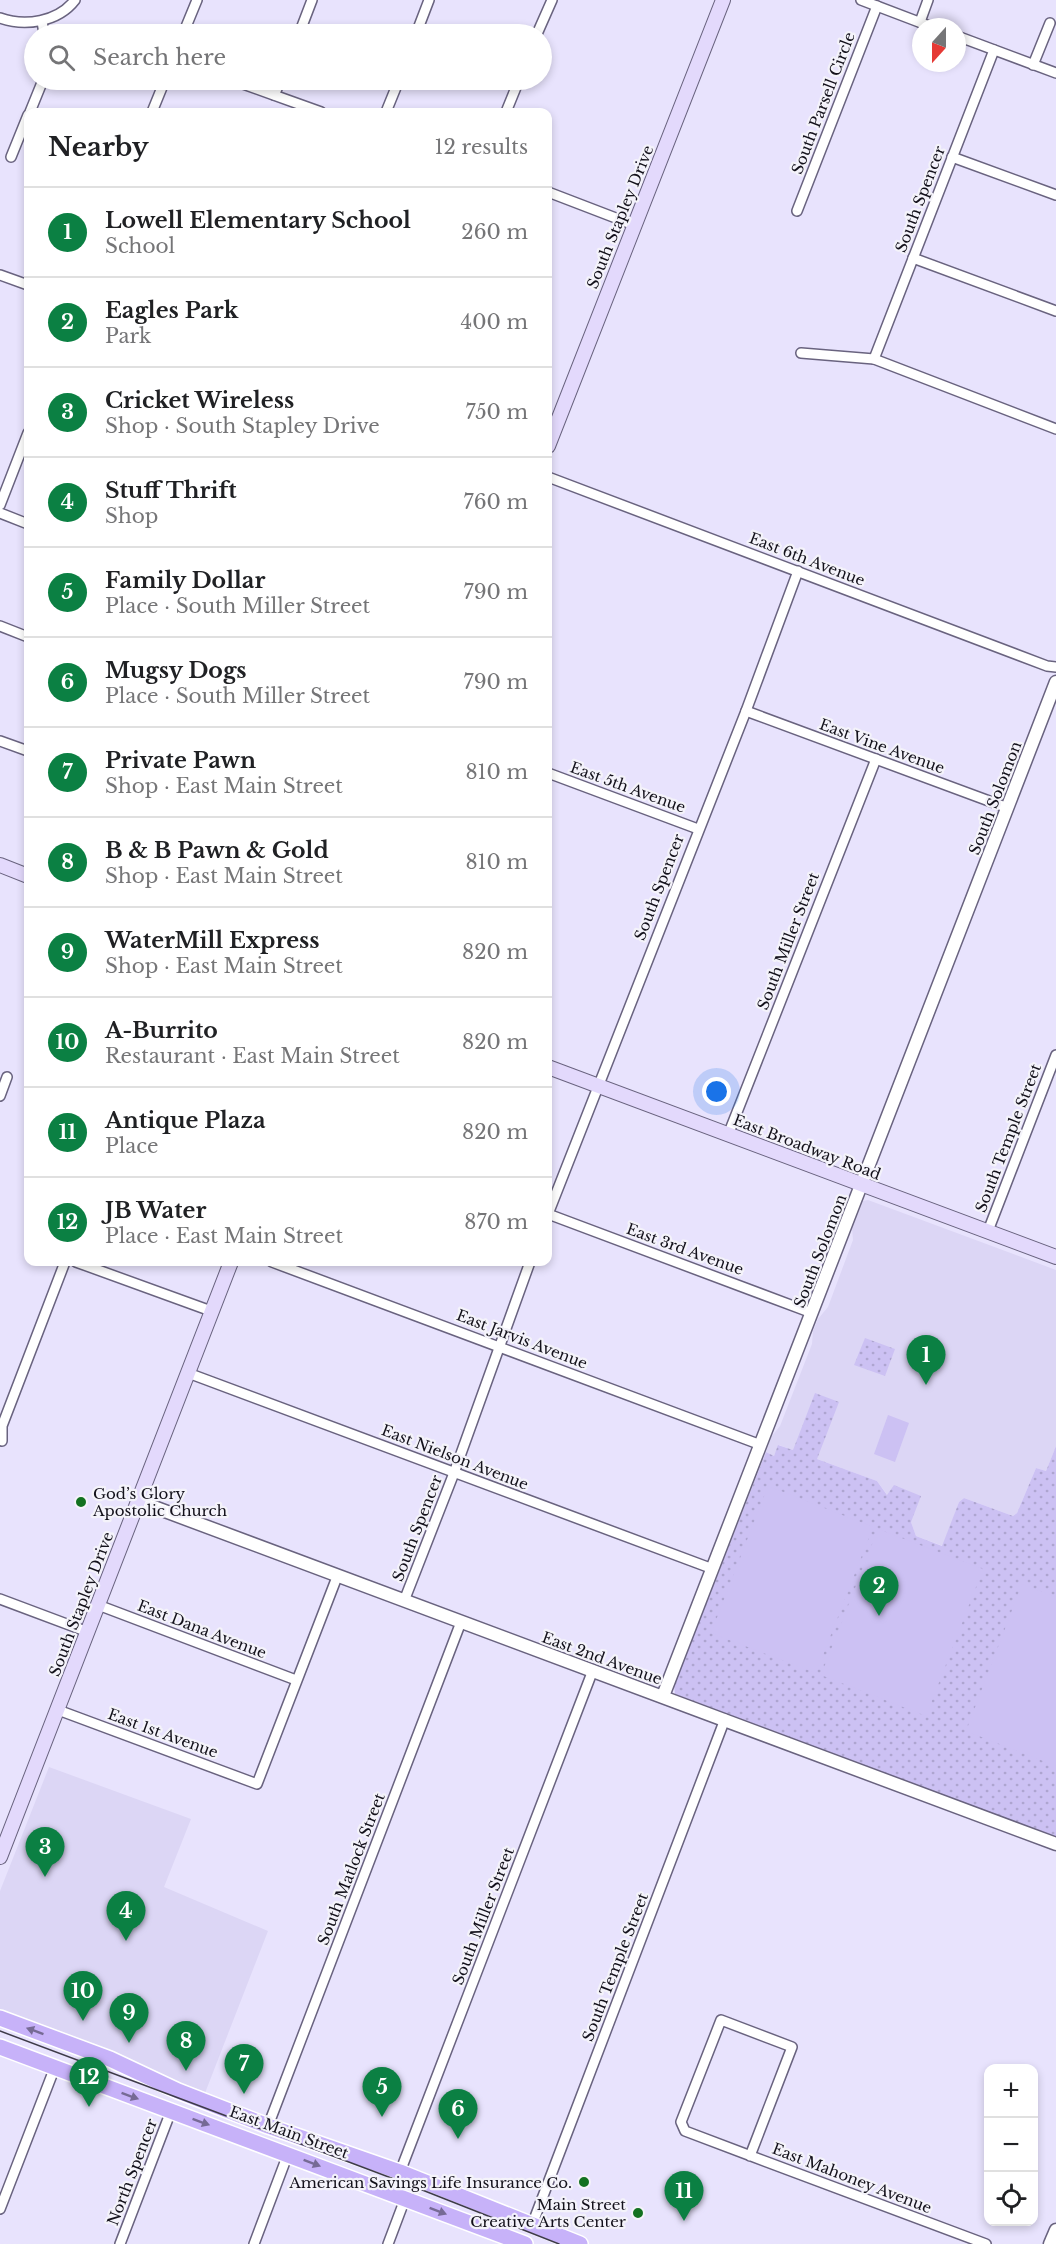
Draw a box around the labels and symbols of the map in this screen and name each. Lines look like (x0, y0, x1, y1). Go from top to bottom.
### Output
north arrow (912, 18, 966, 72)
street label: South Parsell Circle (787, 29, 859, 177)
street label: South Stapley Drive (582, 142, 658, 292)
street label: South Spencer (891, 142, 949, 255)
street label: East 6th Avenue (746, 528, 868, 590)
street label: East Vine Avenue (817, 715, 947, 777)
street label: South Solomon (965, 738, 1025, 858)
street label: East 5th Avenue (568, 757, 688, 817)
street label: South Spencer (630, 830, 688, 943)
street label: South Miller Street (753, 869, 823, 1012)
street label: South Temple Street (971, 1061, 1045, 1215)
your location (702, 1077, 731, 1106)
street label: East Broadway Road (730, 1110, 884, 1184)
street label: South Solomon (790, 1191, 850, 1311)
street label: East 3rd Avenue (624, 1219, 746, 1279)
street label: East Jarvis Avenue (454, 1305, 590, 1373)
pin: 1 (906, 1336, 946, 1385)
street label: East Nielson Avenue (379, 1420, 531, 1494)
street label: South Spencer (388, 1471, 446, 1584)
place label: God’s Glory Apostolic Church (92, 1484, 227, 1520)
marker: God’s Glory Apostolic Church (74, 1495, 88, 1509)
street label: South Stapley Drive (45, 1529, 117, 1679)
pin: 2 (860, 1566, 898, 1616)
street label: East Dana Avenue (135, 1596, 269, 1662)
street label: East 2nd Avenue (539, 1627, 665, 1689)
street label: East 1st Avenue (105, 1704, 221, 1762)
street label: South Matlock Street (313, 1790, 389, 1948)
pin: 3 (26, 1828, 64, 1877)
street label: South Miller Street (448, 1844, 518, 1987)
street label: South Temple Street (578, 1890, 652, 2044)
pin: 4 (106, 1892, 146, 1941)
pin: 10 (64, 1972, 103, 2021)
pin: 9 (110, 1994, 148, 2043)
pin: 8 (166, 2022, 206, 2071)
one-way arrow (26, 2025, 44, 2035)
pin: 7 (224, 2044, 264, 2094)
pin: 12 (70, 2058, 109, 2107)
pin: 5 (362, 2068, 401, 2117)
pin: 6 (438, 2090, 478, 2139)
one-way arrow (121, 2091, 139, 2101)
street label: East Main Street (227, 2102, 352, 2163)
street label: North Spencer (103, 2115, 161, 2228)
one-way arrow (192, 2118, 210, 2127)
street label: East Mahoney Avenue (769, 2139, 935, 2217)
one-way arrow (303, 2159, 321, 2169)
pin: 11 (664, 2172, 704, 2221)
place label: American Savings Life Insurance Co. (288, 2173, 572, 2192)
marker: American Savings Life Insurance Co. (577, 2175, 591, 2189)
place label: Main Street Creative Arts Center (470, 2195, 627, 2231)
marker: Main Street Creative Arts Center (631, 2206, 645, 2220)
one-way arrow (430, 2207, 448, 2217)

